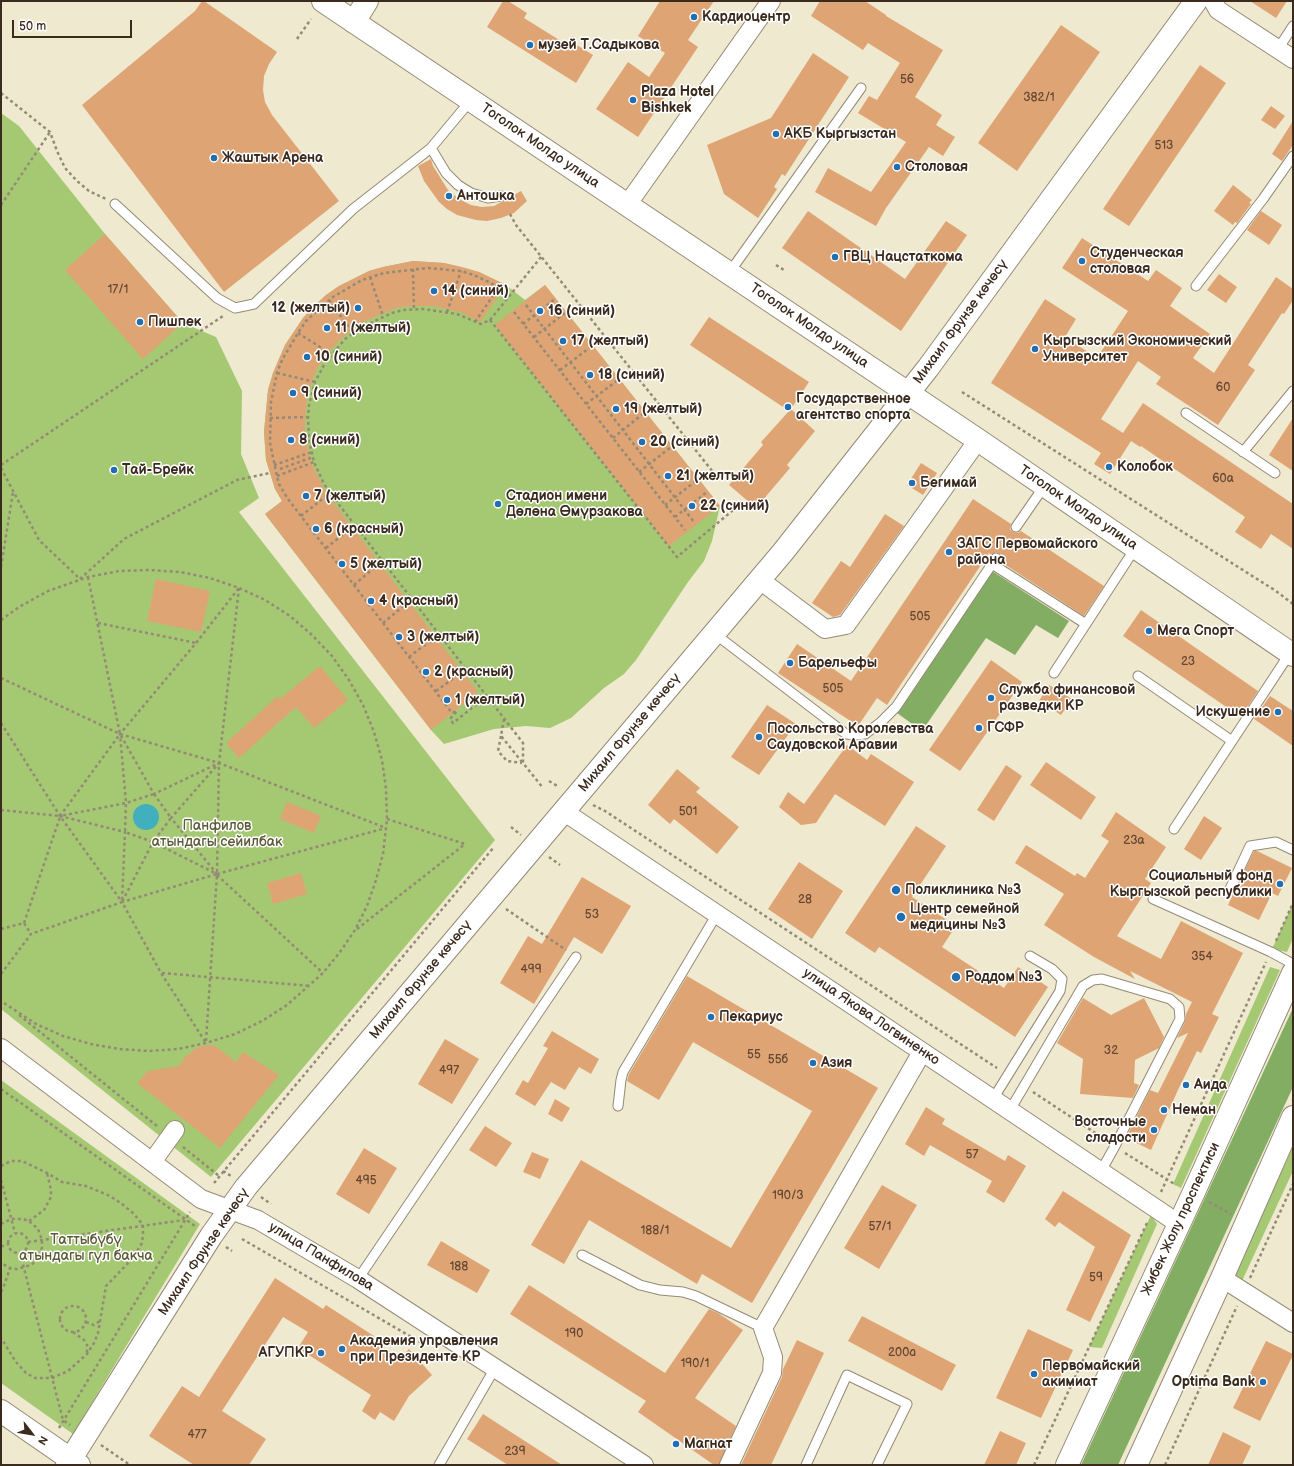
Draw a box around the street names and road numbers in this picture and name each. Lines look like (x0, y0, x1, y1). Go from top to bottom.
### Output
street label: Тоголок Молдо улица (478, 100, 602, 192)
street label: Михаил Фрунзе көчөсү (910, 256, 1012, 388)
street label: Тоголок Молдо улица (747, 280, 871, 372)
street label: Тоголок Молдо улица (1016, 462, 1140, 554)
street label: Михаил Фрунзе көчөсү (575, 670, 685, 796)
street label: Михаил Фрунзе көчөсү (366, 917, 476, 1043)
street label: улица Якова Логвиненко (799, 965, 943, 1069)
street label: Жибек Жолу проспектиси (1138, 1140, 1224, 1298)
street label: Михаил Фрунзе көчөсү (155, 1185, 253, 1319)
street label: улица Панфилова (265, 1219, 377, 1295)

